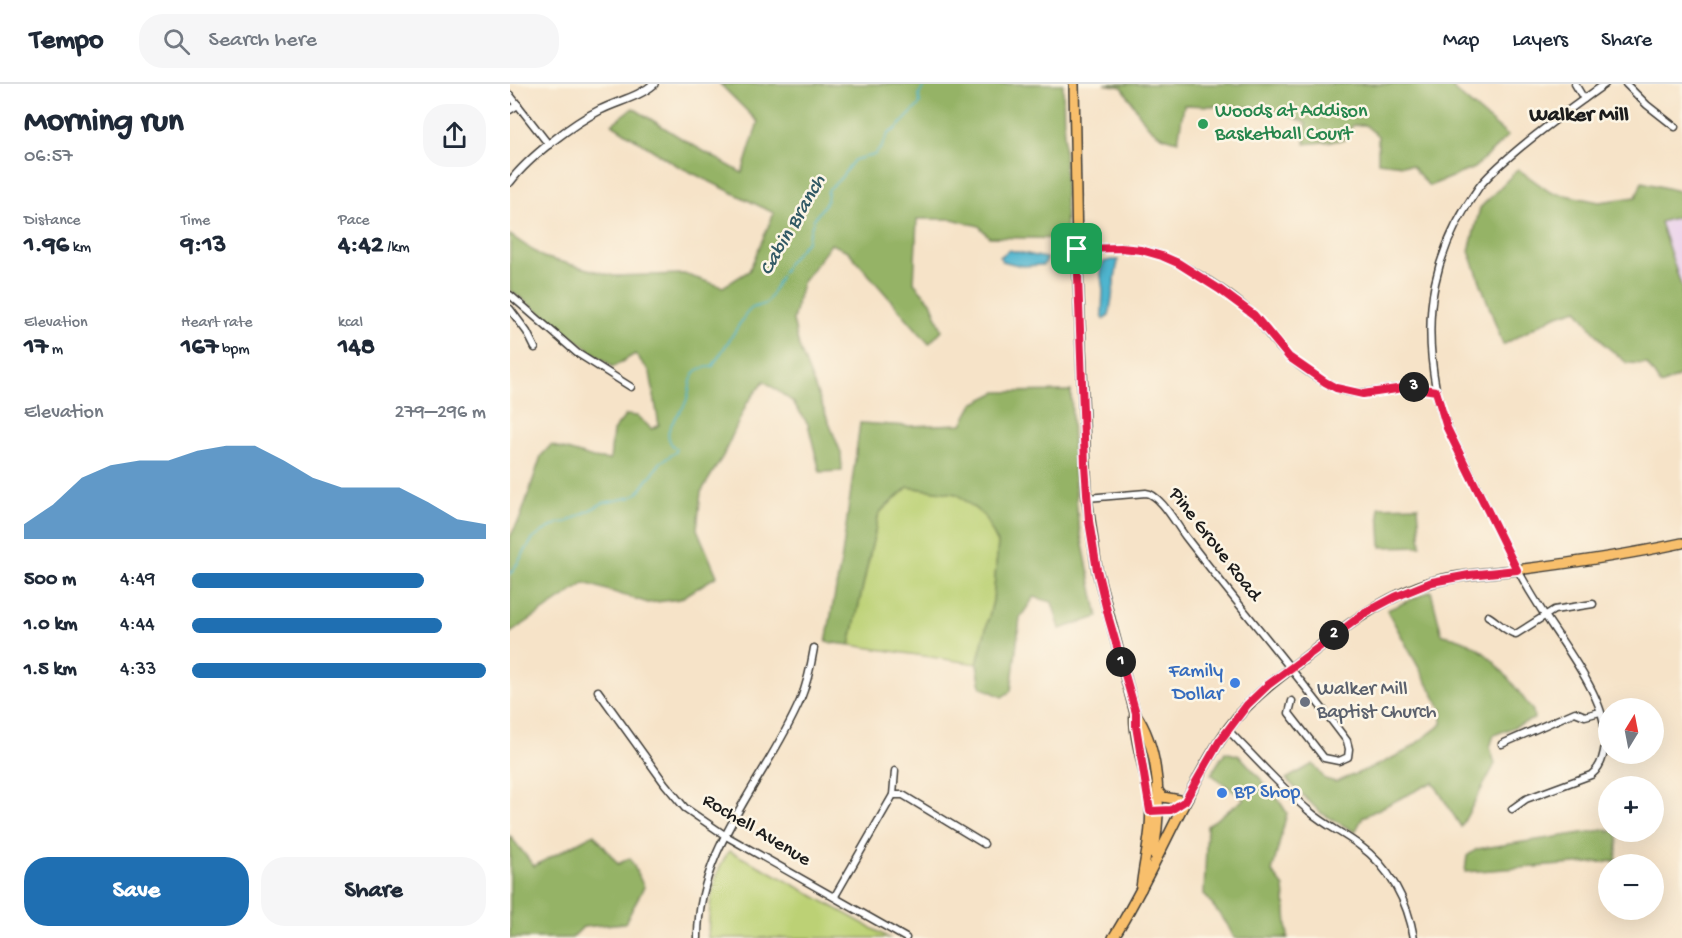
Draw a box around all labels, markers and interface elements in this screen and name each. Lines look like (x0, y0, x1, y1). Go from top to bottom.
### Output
search box (139, 14, 559, 68)
text: Tempo (30, 25, 103, 58)
icon: search (160, 25, 193, 58)
text: Search here (208, 28, 317, 54)
text: Map (1443, 29, 1479, 54)
text: Layers (1512, 29, 1568, 54)
text: Share (1601, 29, 1652, 54)
place label: Woods at Addison Basketball Court (1214, 101, 1368, 147)
district label: Walker Mill (1528, 103, 1629, 129)
text: Morning run (24, 104, 184, 142)
button: share (423, 104, 486, 167)
marker: Woods at Addison Basketball Court (1196, 117, 1210, 131)
text: 06:57 (24, 146, 73, 169)
water label: Cabin Branch (755, 171, 833, 281)
text: Distance (24, 212, 81, 231)
text: Time (181, 212, 210, 231)
text: Pace (338, 212, 369, 231)
pin (1051, 223, 1102, 274)
text: 1.96 (24, 231, 69, 262)
text: 9:13 (181, 231, 226, 262)
text: 4:42 (338, 231, 384, 262)
icon: arrive (1060, 232, 1093, 265)
text: km (69, 239, 91, 258)
text: /km (384, 239, 410, 258)
text: Elevation (24, 314, 88, 333)
text: Heart rate (181, 314, 253, 333)
text: kcal (338, 314, 363, 333)
text: 17 (24, 333, 48, 364)
text: 167 (181, 333, 218, 364)
text: 148 (338, 333, 375, 364)
text: m (48, 341, 63, 360)
text: bpm (218, 341, 250, 360)
pin: 3 (1399, 372, 1429, 402)
text: 3 (1410, 377, 1418, 396)
text: Elevation (24, 402, 104, 425)
text: 279–296 m (395, 402, 486, 425)
street label: Pine Grove Road (1162, 483, 1267, 608)
text: 500 m (24, 569, 76, 592)
text: 4:49 (120, 569, 155, 592)
text: 1.0 km (24, 614, 78, 637)
text: 4:44 (120, 614, 155, 637)
pin: 2 (1319, 620, 1349, 650)
text: 2 (1330, 625, 1338, 644)
pin: 1 (1106, 647, 1136, 677)
text: 1 (1118, 652, 1124, 671)
text: 1.5 km (24, 659, 77, 682)
text: 4:33 (120, 659, 157, 682)
place label: Family Dollar (1168, 661, 1225, 707)
marker: Family Dollar (1228, 676, 1242, 690)
place label: Walker Mill Baptist Church (1316, 679, 1437, 725)
marker: Walker Mill Baptist Church (1298, 695, 1312, 709)
north arrow (1598, 698, 1664, 764)
map controls (1598, 698, 1664, 920)
button: + (1598, 776, 1664, 842)
place label: BP Shop (1233, 782, 1300, 805)
marker: BP Shop (1215, 786, 1229, 800)
street label: Rochell Avenue (698, 790, 815, 873)
button: − (1598, 854, 1664, 920)
button: Save (24, 857, 249, 926)
button: Share (261, 857, 486, 926)

